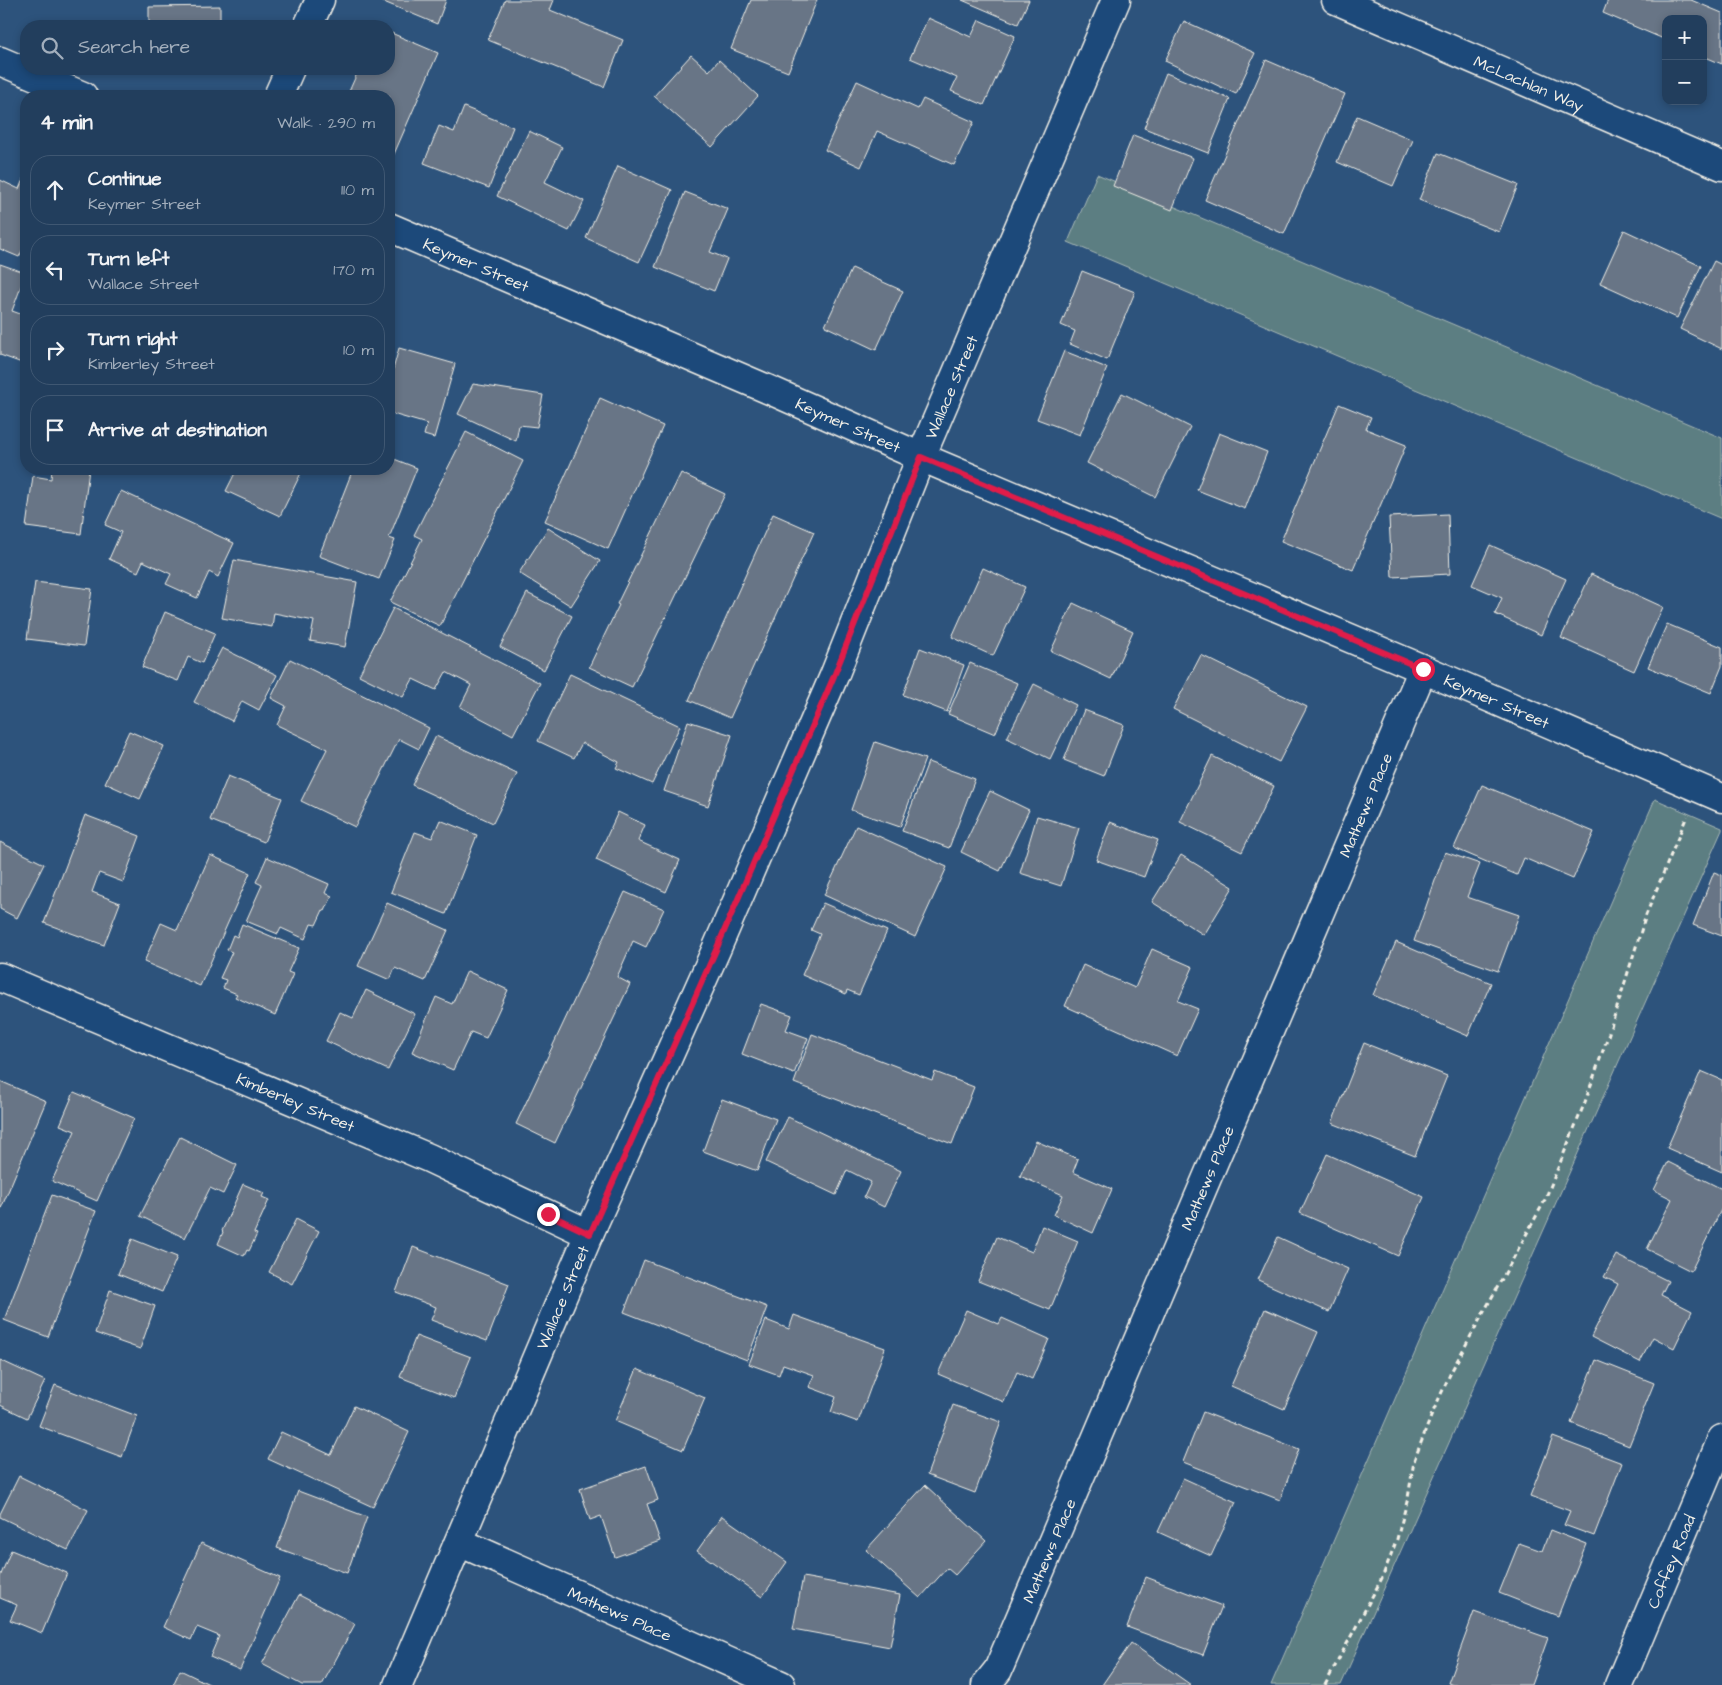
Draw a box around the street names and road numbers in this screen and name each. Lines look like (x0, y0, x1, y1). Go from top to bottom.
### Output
street label: McLachlan Way (1470, 51, 1587, 118)
street label: Keymer Street (420, 233, 533, 298)
street label: Wallace Street (920, 332, 984, 443)
street label: Keymer Street (792, 393, 904, 459)
street label: Keymer Street (1440, 669, 1553, 734)
street label: Mathews Place (1334, 749, 1398, 861)
street label: Kimberley Street (233, 1068, 359, 1138)
street label: Mathews Place (1176, 1122, 1240, 1234)
street label: Wallace Street (531, 1242, 595, 1353)
street label: Mathews Place (1018, 1495, 1082, 1607)
street label: Coffey Road (1642, 1511, 1701, 1612)
street label: Mathews Place (564, 1582, 675, 1647)

